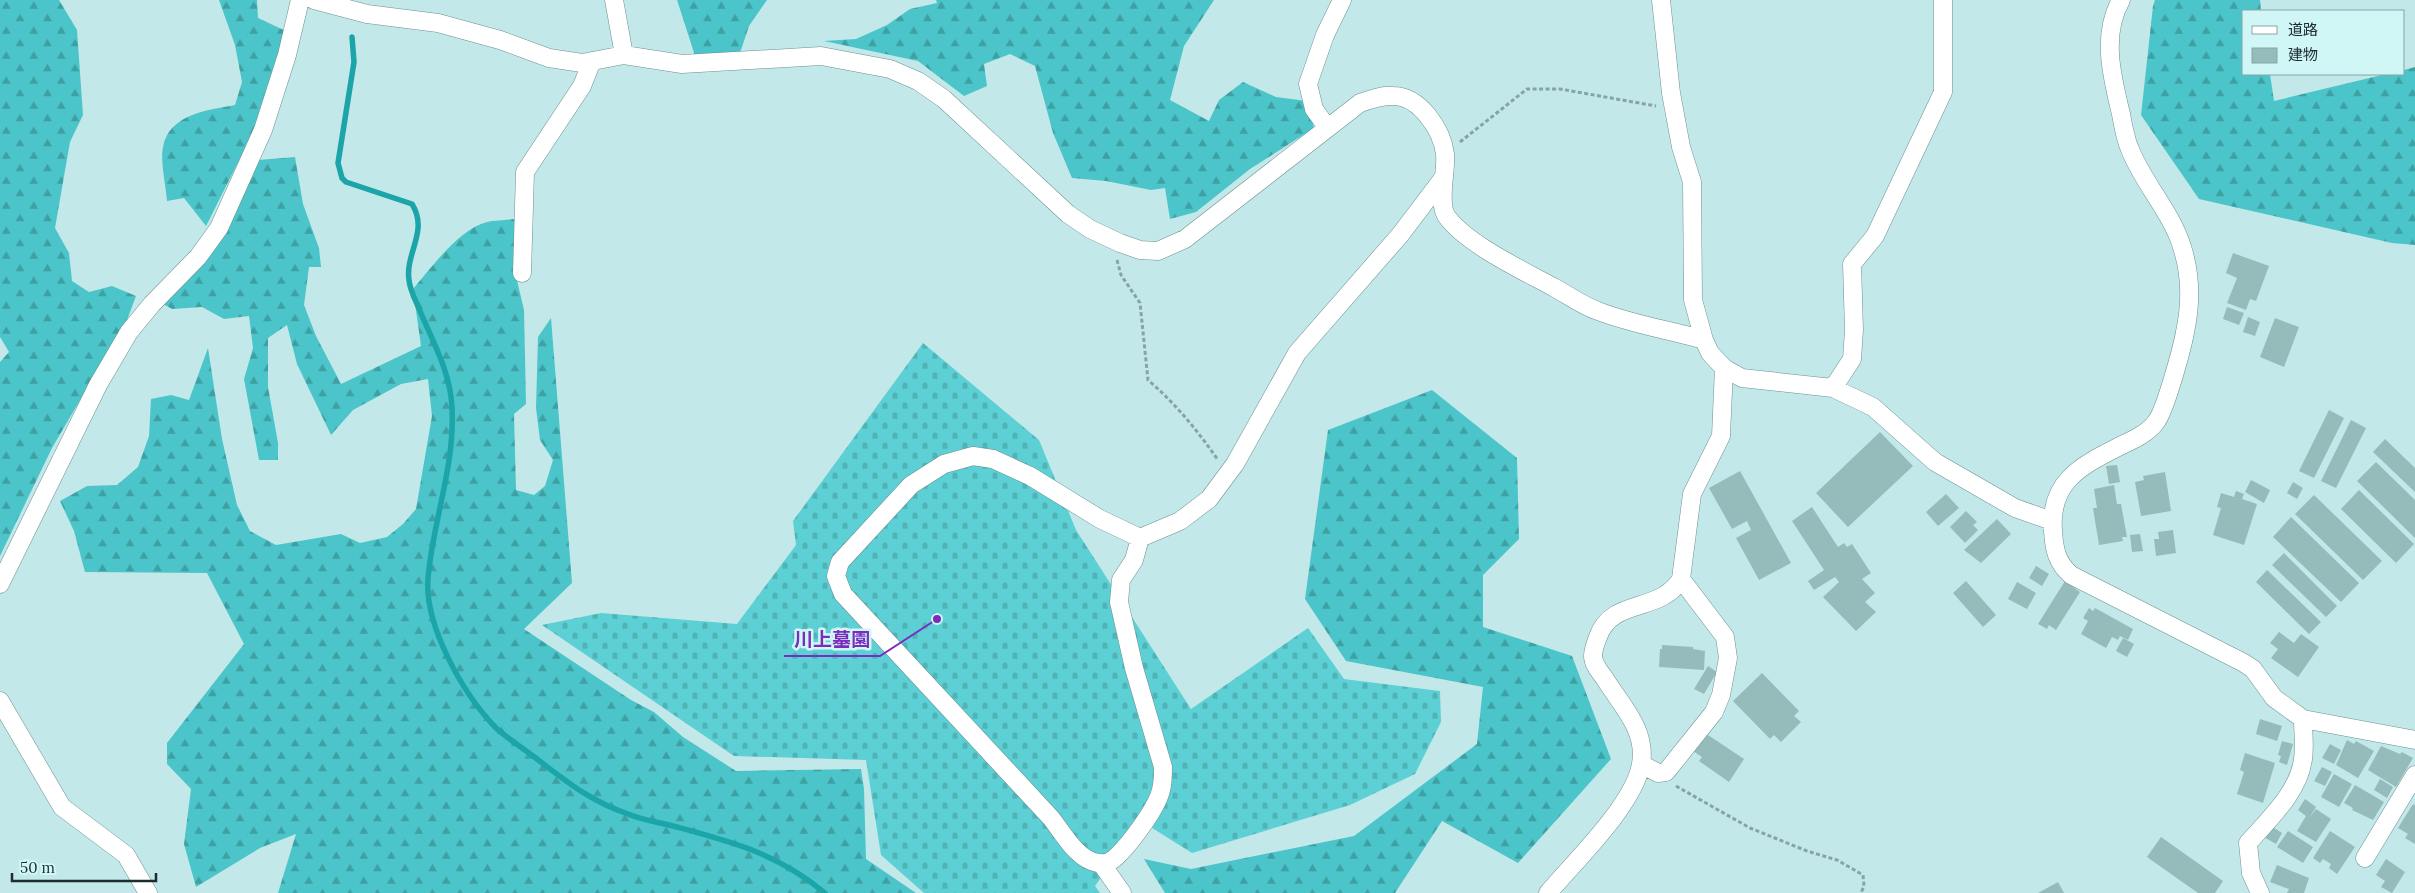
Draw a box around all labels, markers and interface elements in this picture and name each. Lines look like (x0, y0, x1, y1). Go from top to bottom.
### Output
legend (2242, 10, 2405, 75)
text: 道路 (2288, 20, 2318, 39)
text: 建物 (2288, 45, 2318, 64)
callout: 川上墓園 (784, 622, 880, 656)
text: 川上墓園 (794, 627, 870, 651)
scale bar (12, 850, 156, 882)
text: 50 m (20, 858, 55, 877)

